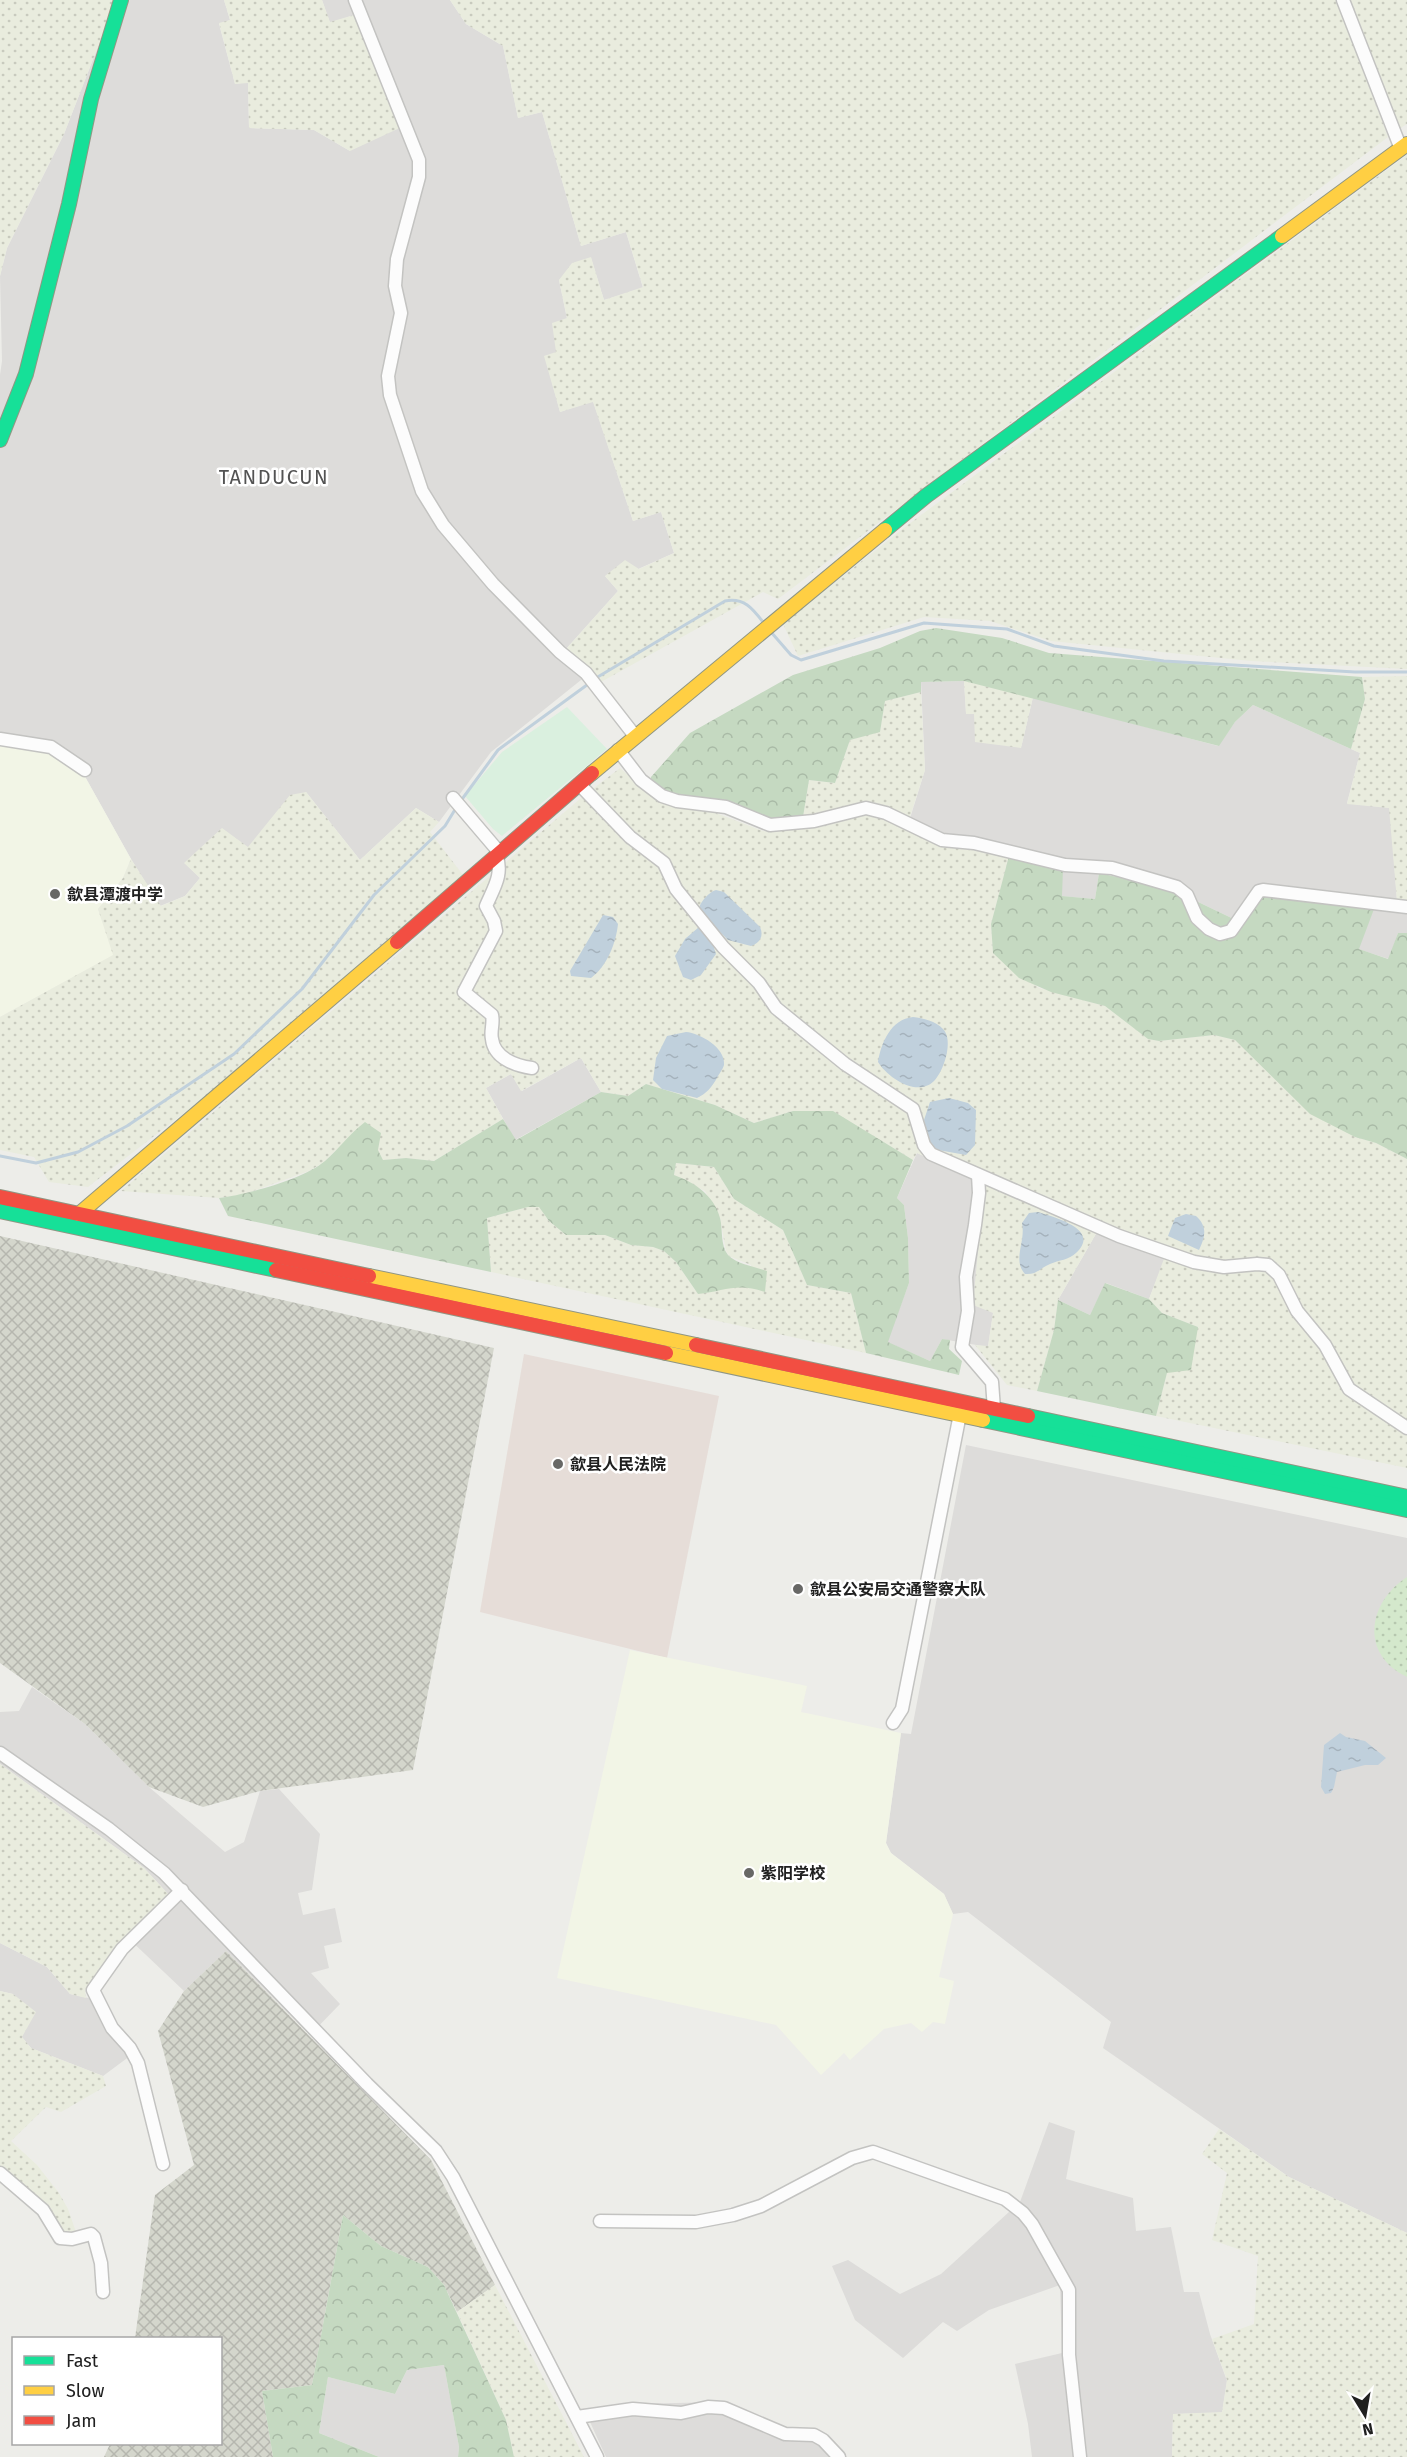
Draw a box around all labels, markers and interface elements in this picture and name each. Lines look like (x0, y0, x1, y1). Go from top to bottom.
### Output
district label: TANDUCUN (219, 465, 329, 489)
place label: 歙县潭渡中学 (67, 885, 163, 904)
marker: 歙县潭渡中学 (48, 887, 62, 901)
place label: 歙县人民法院 (570, 1455, 666, 1474)
marker: 歙县人民法院 (551, 1457, 565, 1471)
place label: 歙县公安局交通警察大队 (810, 1580, 986, 1599)
marker: 歙县公安局交通警察大队 (791, 1582, 805, 1596)
place label: 紫阳学校 (761, 1864, 826, 1883)
marker: 紫阳学校 (742, 1866, 756, 1880)
legend (12, 2337, 222, 2445)
text: Fast (66, 2350, 99, 2372)
text: Slow (66, 2380, 105, 2402)
north arrow (1335, 2385, 1395, 2445)
text: Jam (66, 2410, 97, 2432)
text: N (1361, 2419, 1375, 2440)

